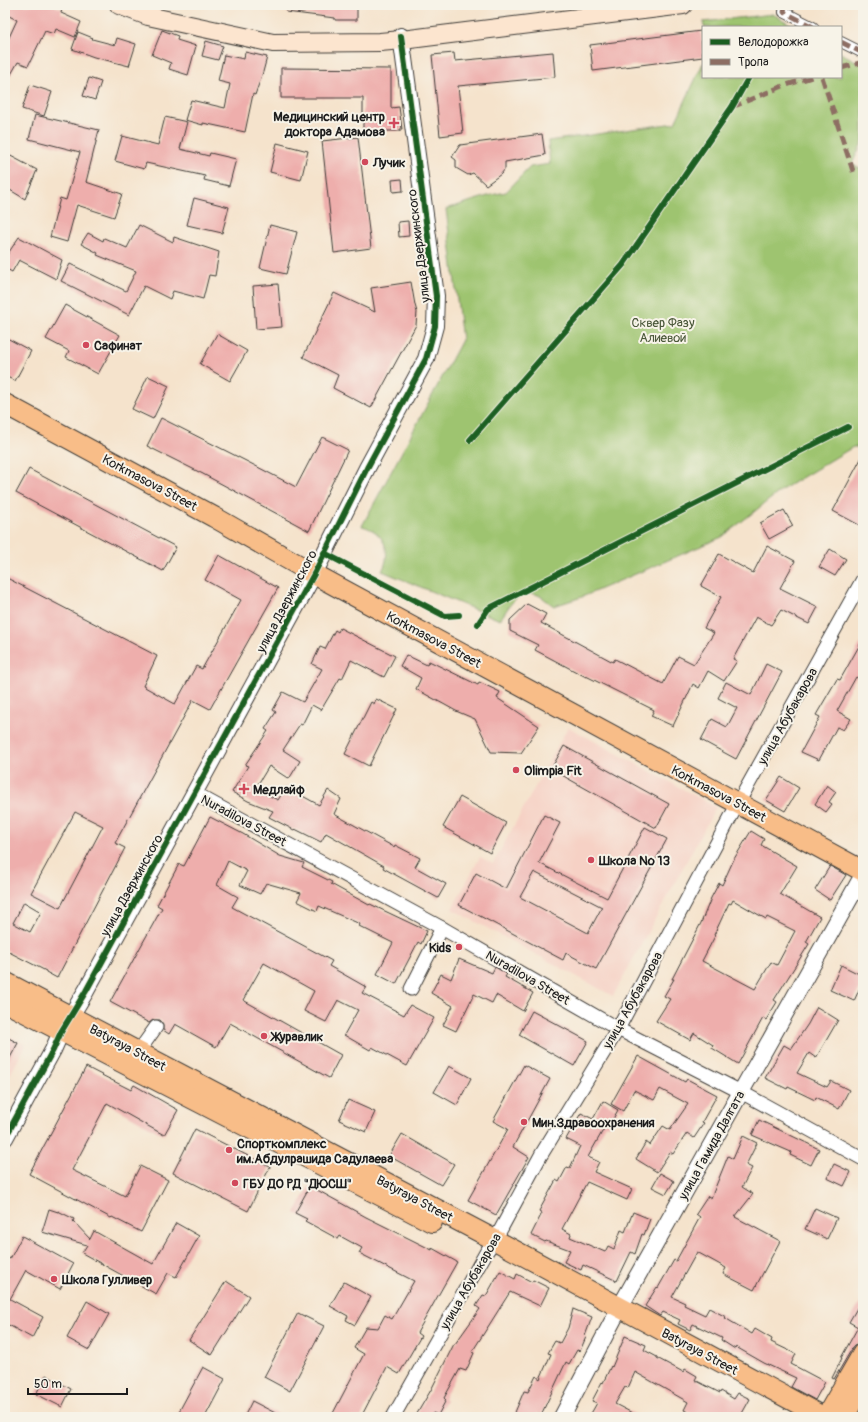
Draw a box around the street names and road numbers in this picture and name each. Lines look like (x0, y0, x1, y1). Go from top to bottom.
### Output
street label: улица Дзержинского (404, 188, 434, 304)
street label: Korkmasova Street (99, 451, 200, 515)
street label: улица Дзержинского (253, 547, 321, 656)
street label: Korkmasova Street (383, 608, 484, 672)
street label: улица Абубакарова (754, 665, 821, 769)
street label: Korkmasova Street (668, 762, 769, 826)
street label: Nuradilova Street (198, 792, 290, 851)
street label: улица Дзержинского (97, 832, 167, 940)
street label: Nuradilova Street (482, 947, 573, 1009)
street label: улица Абубакарова (599, 949, 666, 1053)
street label: Batyraya Street (87, 1021, 169, 1075)
street label: улица Гамида Далгата (675, 1088, 748, 1204)
street label: Batyraya Street (374, 1172, 456, 1226)
street label: улица Абубакарова (436, 1231, 505, 1333)
street label: Batyraya Street (659, 1325, 741, 1379)

